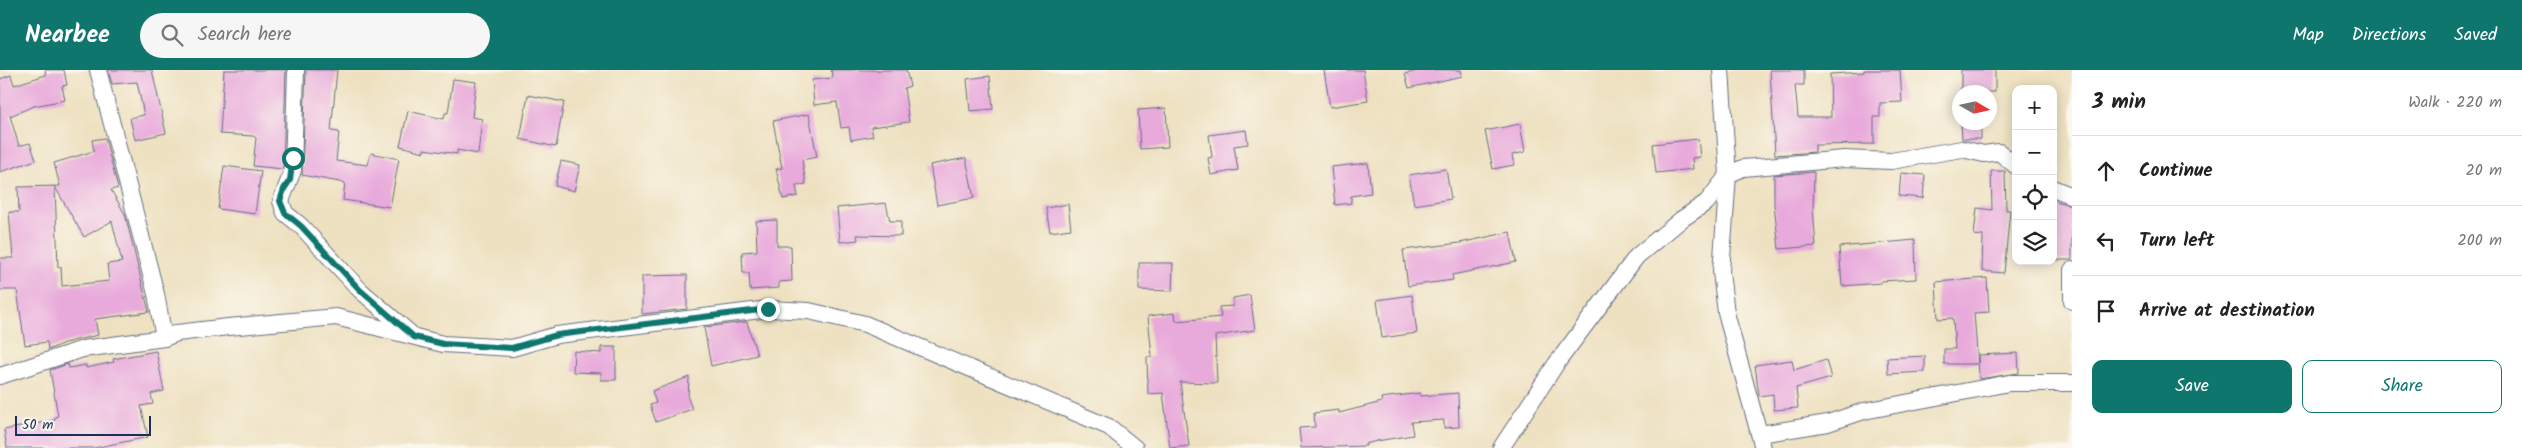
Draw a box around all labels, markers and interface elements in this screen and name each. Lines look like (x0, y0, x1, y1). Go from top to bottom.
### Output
search box (140, 13, 490, 58)
text: Nearbee (25, 16, 110, 55)
text: Search here (198, 20, 292, 50)
icon: search (158, 21, 186, 49)
text: Map (2292, 21, 2324, 50)
text: Directions (2352, 21, 2426, 50)
text: Saved (2454, 21, 2497, 50)
north arrow (1952, 85, 1997, 130)
map controls (2012, 85, 2057, 265)
button: + (2012, 85, 2057, 130)
text: 3 min (2092, 86, 2146, 119)
text: Walk · 220 m (2408, 90, 2502, 115)
button: − (2012, 130, 2057, 175)
route start (282, 147, 305, 170)
text: Continue (2139, 156, 2212, 186)
icon: ahead (2092, 157, 2120, 185)
text: 20 m (2466, 158, 2502, 183)
button: locate (2012, 175, 2057, 220)
button: layers (2012, 220, 2057, 265)
text: Turn left (2139, 226, 2214, 256)
icon: left (2092, 227, 2120, 255)
text: 200 m (2458, 228, 2502, 253)
text: Arrive at destination (2139, 296, 2315, 326)
icon: arrive (2092, 297, 2120, 325)
route end (757, 298, 780, 321)
button: Save (2092, 360, 2292, 413)
button: Share (2302, 360, 2502, 413)
scale bar (15, 413, 151, 436)
text: 50 m (22, 414, 53, 436)

